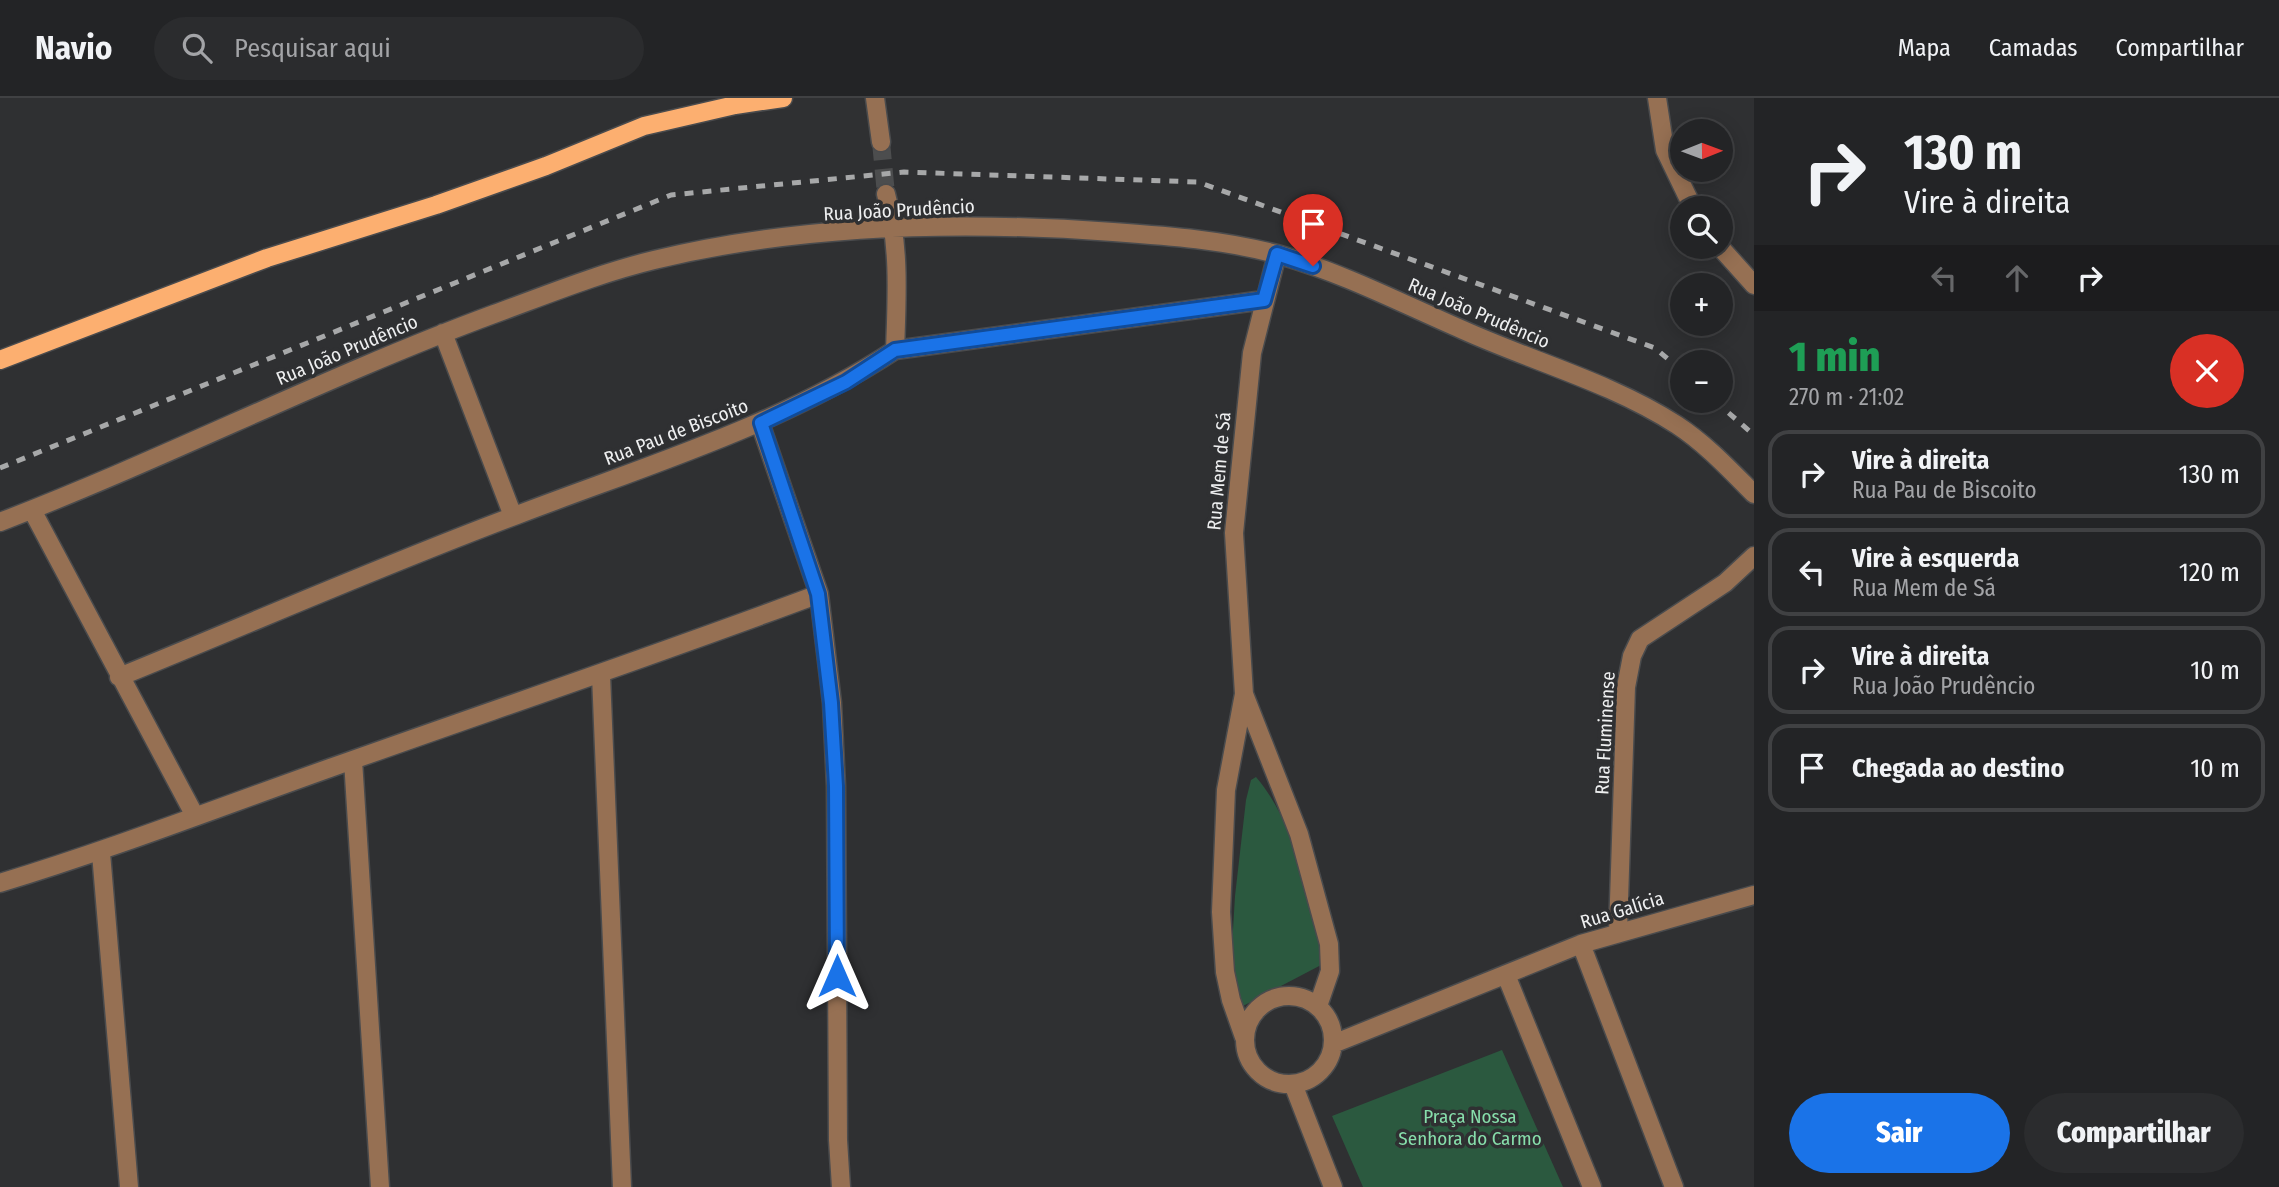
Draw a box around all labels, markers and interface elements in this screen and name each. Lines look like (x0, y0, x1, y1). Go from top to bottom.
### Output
search box (154, 17, 644, 80)
text: Navio (35, 28, 112, 68)
icon: search (178, 29, 216, 67)
text: Pesquisar aqui (234, 33, 391, 64)
text: Mapa (1898, 34, 1951, 62)
text: Camadas (1989, 34, 2078, 62)
text: Compartilhar (2116, 34, 2244, 62)
north arrow (1670, 119, 1732, 182)
map controls (1670, 119, 1733, 413)
text: 130 m (1904, 123, 2022, 182)
icon: right (1789, 126, 1880, 217)
text: Vire à direita (1904, 183, 2070, 221)
pin (1283, 194, 1343, 266)
street label: Rua João Prudêncio (823, 195, 975, 225)
button: search (1670, 196, 1733, 259)
icon: arrive (1294, 205, 1332, 243)
icon: left (1925, 259, 1963, 297)
icon: ahead (1998, 259, 2036, 297)
icon: right (2071, 259, 2109, 297)
street label: Rua João Prudêncio (1405, 273, 1553, 353)
button: + (1670, 273, 1733, 336)
street label: Rua João Prudêncio (273, 310, 421, 390)
text: 1 min (1789, 332, 1880, 382)
button: close (2170, 334, 2244, 408)
button: − (1670, 350, 1733, 413)
text: 270 m · 21:02 (1789, 383, 1904, 411)
street label: Rua Pau de Biscoito (601, 394, 751, 470)
street label: Rua Mem de Sá (1202, 411, 1236, 531)
text: Vire à direita (1852, 445, 1990, 476)
icon: right (1793, 455, 1831, 493)
text: 130 m (2178, 459, 2240, 490)
text: Rua Pau de Biscoito (1852, 476, 2037, 504)
text: Vire à esquerda (1852, 543, 2019, 574)
icon: left (1793, 553, 1831, 591)
text: 120 m (2179, 557, 2240, 588)
text: Rua Mem de Sá (1852, 574, 1996, 602)
text: Vire à direita (1852, 641, 1990, 672)
icon: right (1793, 651, 1831, 689)
text: 10 m (2190, 655, 2240, 686)
street label: Rua Fluminense (1590, 671, 1620, 795)
text: Rua João Prudêncio (1852, 672, 2035, 700)
icon: arrive (1793, 749, 1831, 787)
text: Chegada ao destino (1852, 753, 2064, 784)
text: 10 m (2190, 753, 2240, 784)
street label: Rua Galícia (1577, 886, 1667, 934)
position arrow (800, 939, 874, 1013)
button: Sair (1789, 1093, 2010, 1173)
button: Compartilhar (2024, 1093, 2244, 1173)
park label: Praça Nossa Senhora do Carmo (1398, 1105, 1542, 1150)

